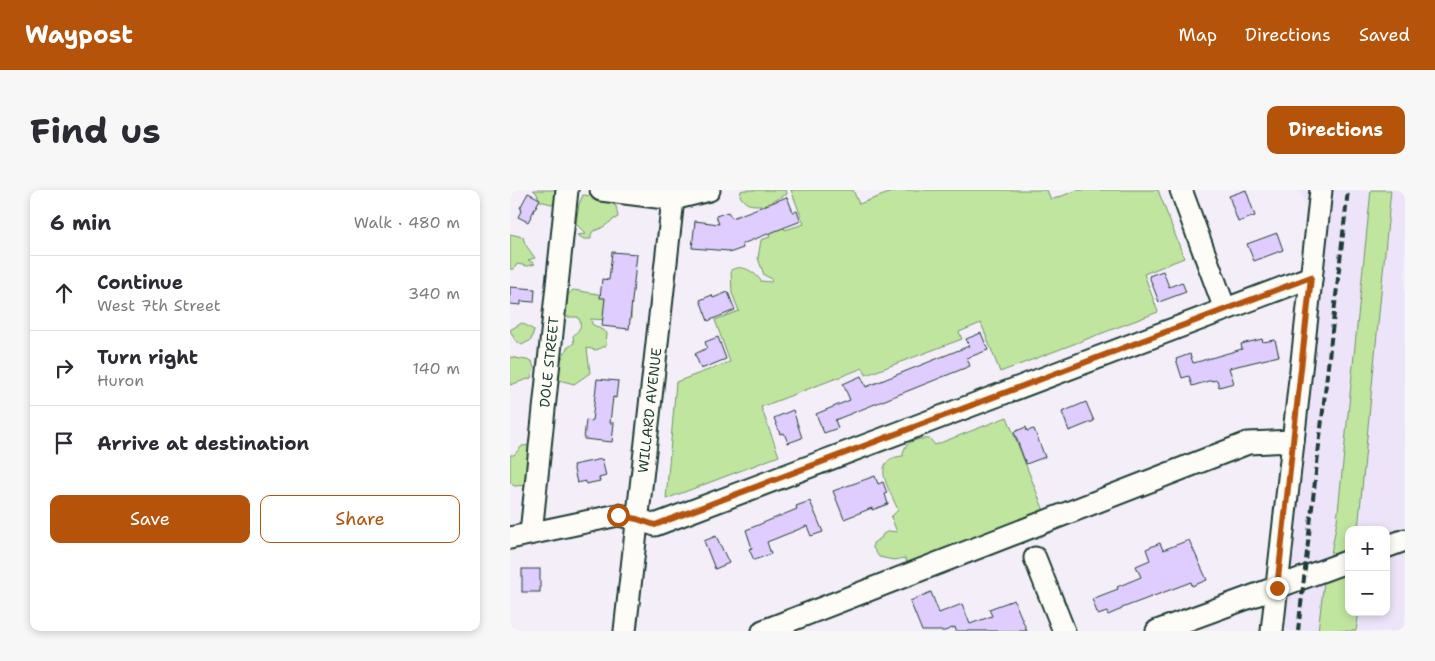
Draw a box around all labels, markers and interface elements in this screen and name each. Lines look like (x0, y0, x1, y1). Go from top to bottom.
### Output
text: Waypost (25, 19, 133, 51)
text: Map (1179, 23, 1217, 47)
text: Directions (1245, 23, 1331, 47)
text: Saved (1359, 23, 1410, 47)
button: Directions (1267, 106, 1405, 154)
text: Find us (30, 107, 161, 154)
text: 6 min (50, 209, 111, 237)
text: Walk · 480 m (354, 212, 460, 233)
text: Continue (97, 270, 183, 295)
icon: ahead (50, 279, 78, 307)
text: 340 m (408, 283, 460, 304)
text: West 7th Street (97, 295, 221, 316)
street label: DOLE STREET (535, 315, 563, 408)
text: Turn right (97, 345, 198, 370)
street label: WILLARD AVENUE (634, 346, 665, 474)
icon: right (50, 354, 78, 382)
text: 140 m (413, 358, 460, 379)
text: Huron (97, 370, 144, 391)
icon: arrive (50, 429, 78, 457)
text: Arrive at destination (97, 431, 309, 456)
button: Save (50, 495, 250, 543)
button: Share (260, 495, 460, 543)
route start (607, 504, 630, 527)
map controls (1345, 526, 1390, 616)
button: + (1345, 526, 1390, 571)
button: − (1345, 571, 1390, 616)
route end (1266, 577, 1289, 600)

